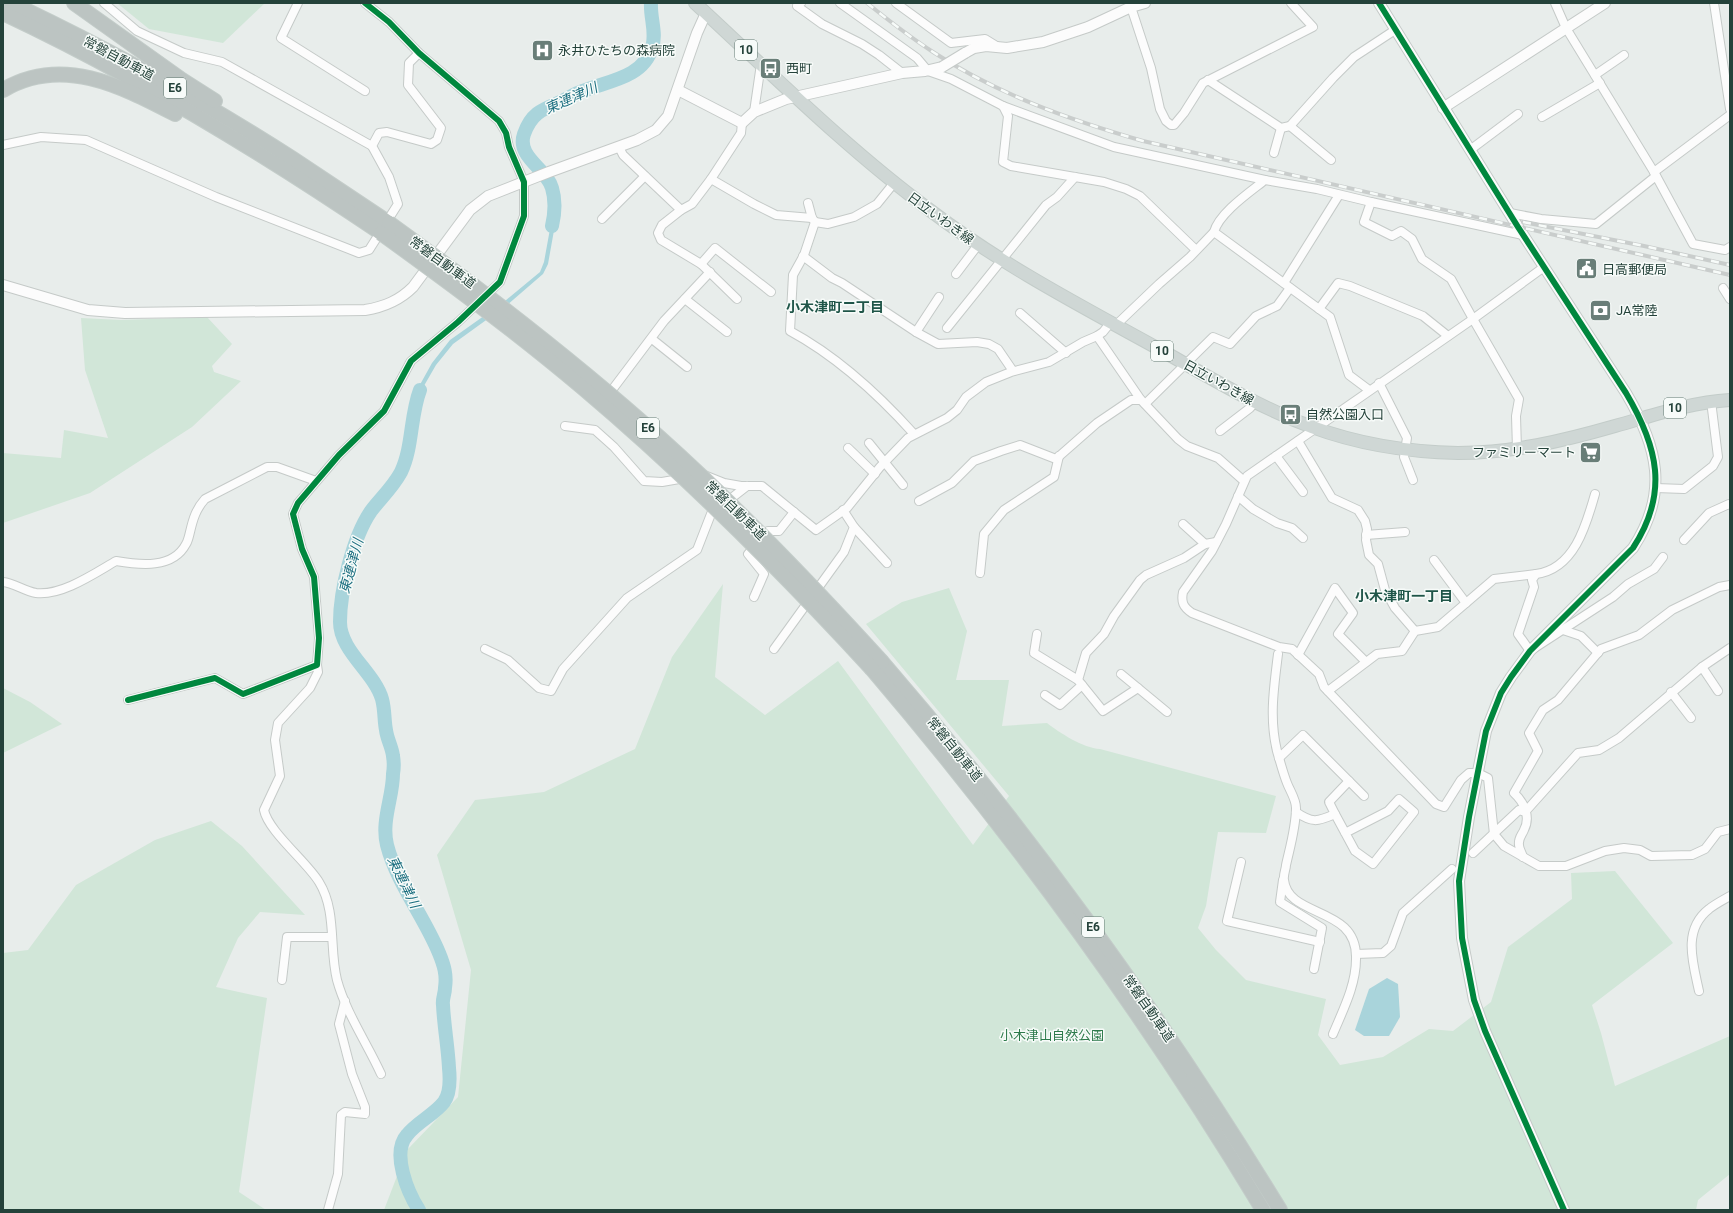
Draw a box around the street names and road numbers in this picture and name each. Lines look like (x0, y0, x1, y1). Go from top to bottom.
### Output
street label: 常磐自動車道 (81, 34, 157, 83)
road number: 10 (735, 40, 757, 60)
road number: E6 (164, 78, 186, 98)
street label: 日立いわき線 (905, 189, 977, 247)
street label: 常磐自動車道 (407, 233, 479, 291)
road number: 10 (1151, 341, 1173, 361)
street label: 日立いわき線 (1181, 357, 1257, 408)
road number: 10 (1664, 398, 1686, 418)
road number: E6 (637, 418, 659, 438)
street label: 常磐自動車道 (702, 478, 769, 543)
street label: 常磐自動車道 (924, 714, 985, 784)
road number: E6 (1082, 917, 1104, 937)
street label: 常磐自動車道 (1120, 972, 1177, 1045)

